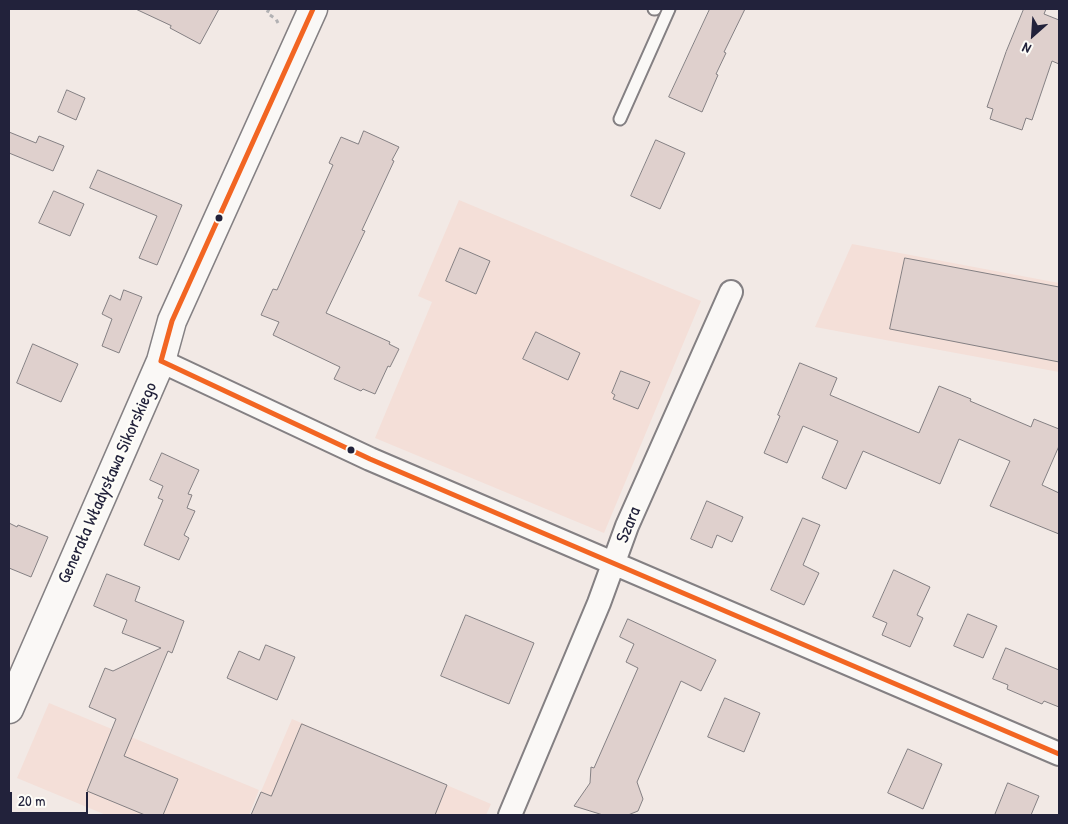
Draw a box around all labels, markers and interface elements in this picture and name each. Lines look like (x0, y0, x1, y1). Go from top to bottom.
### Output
north arrow (1008, 10, 1058, 60)
text: N (1019, 39, 1034, 59)
unlabelled marker (214, 213, 224, 223)
street label: Generała Władysława Sikorskiego (54, 379, 162, 587)
unlabelled marker (346, 445, 356, 455)
street label: Szara (612, 504, 646, 546)
scale bar (12, 782, 90, 814)
text: 20 m (18, 790, 45, 811)

